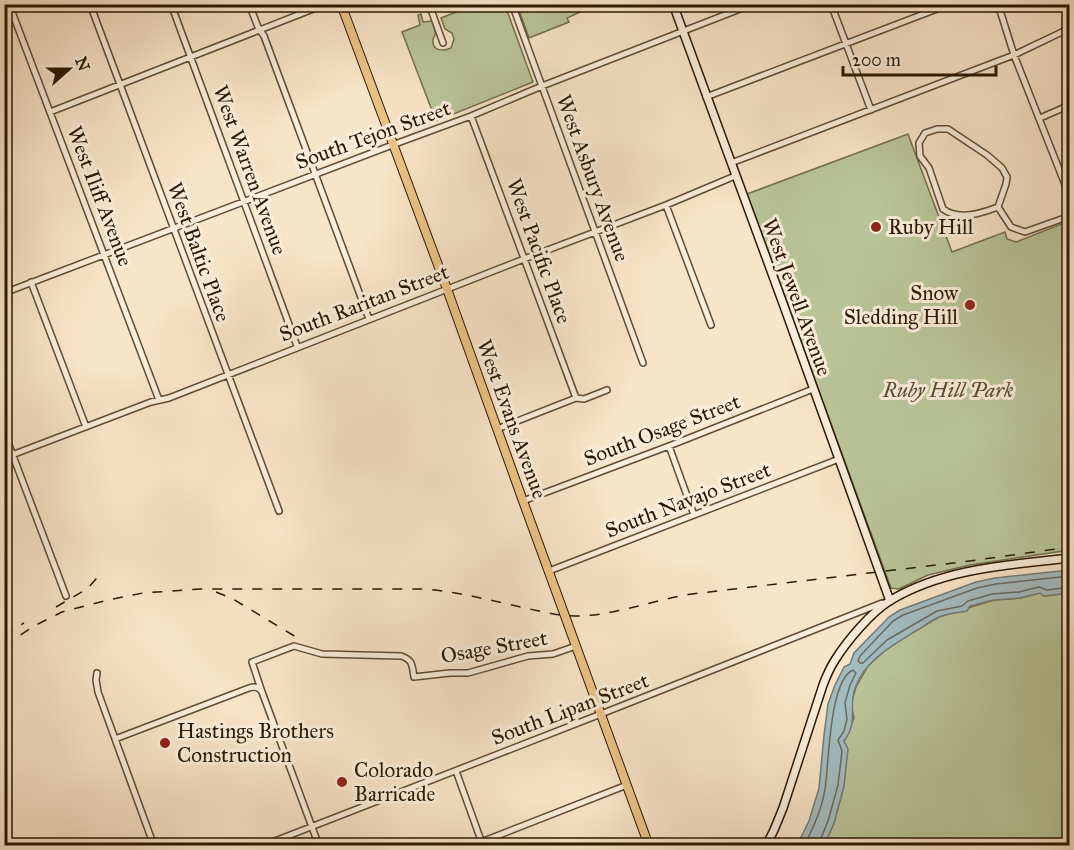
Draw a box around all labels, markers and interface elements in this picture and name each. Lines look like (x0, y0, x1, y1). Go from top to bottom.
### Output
north arrow (39, 39, 99, 99)
scale bar (843, 39, 996, 77)
text: 200 m (852, 49, 901, 71)
text: N (71, 54, 94, 74)
street label: West Warren Avenue (207, 82, 293, 259)
street label: West Asbury Avenue (551, 91, 635, 265)
street label: South Tejon Street (292, 95, 455, 175)
street label: West Iliff Avenue (61, 122, 139, 270)
street label: West Pacific Place (501, 175, 577, 327)
street label: West Baltic Place (162, 179, 236, 326)
place label: Ruby Hill (888, 214, 974, 240)
street label: West Jewell Avenue (756, 215, 838, 379)
marker: Ruby Hill (869, 220, 883, 234)
street label: South Raritan Street (276, 259, 453, 347)
place label: Snow Sledding Hill (844, 280, 958, 330)
marker: Snow Sledding Hill (963, 298, 977, 312)
street label: West Evans Avenue (471, 336, 553, 502)
park label: Ruby Hill Park (882, 377, 1014, 403)
street label: South Osage Street (580, 388, 744, 472)
street label: South Navajo Street (602, 456, 775, 544)
street label: Osage Street (439, 625, 550, 669)
street label: South Lipan Street (488, 667, 653, 751)
place label: Hastings Brothers Construction (177, 718, 334, 768)
marker: Hastings Brothers Construction (158, 736, 172, 750)
place label: Colorado Barricade (354, 757, 435, 807)
marker: Colorado Barricade (335, 775, 349, 789)

